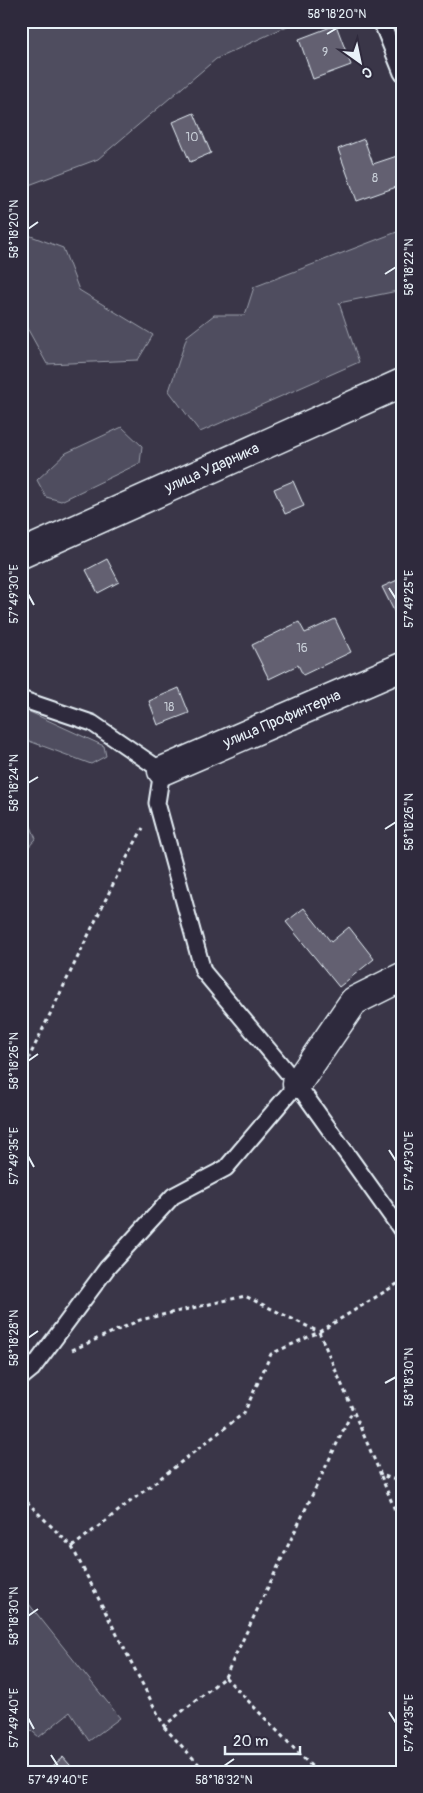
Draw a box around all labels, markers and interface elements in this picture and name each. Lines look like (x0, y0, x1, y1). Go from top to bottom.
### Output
text: 58°18'20"N (308, 7, 366, 22)
north arrow (336, 38, 386, 88)
house number: 9 (322, 45, 328, 60)
text: С (358, 63, 375, 82)
house number: 10 (186, 130, 198, 145)
house number: 8 (372, 171, 378, 186)
text: 58°18'20"N (7, 200, 22, 258)
text: 58°18'22"N (402, 238, 417, 296)
street label: улица Ударника (161, 439, 262, 498)
text: 57°49'30"E (7, 564, 22, 624)
text: 57°49'25"E (402, 570, 417, 628)
house number: 16 (296, 641, 308, 656)
street label: улица Профинтерна (219, 686, 344, 753)
house number: 18 (164, 700, 174, 715)
text: 58°18'24"N (7, 754, 22, 812)
text: 58°18'26"N (402, 793, 417, 851)
text: 58°18'26"N (7, 1032, 22, 1090)
text: 57°49'35"E (7, 1127, 22, 1185)
text: 57°49'30"E (402, 1131, 417, 1191)
text: 58°18'28"N (7, 1310, 22, 1366)
text: 58°18'30"N (402, 1348, 417, 1406)
text: 58°18'30"N (7, 1587, 22, 1645)
text: 57°49'40"E (7, 1688, 22, 1748)
text: 57°49'35"E (402, 1694, 417, 1752)
scale bar (225, 1723, 300, 1755)
text: 20 m (233, 1732, 268, 1751)
text: 57°49'40"E (28, 1773, 88, 1788)
text: 58°18'32"N (195, 1773, 253, 1788)

